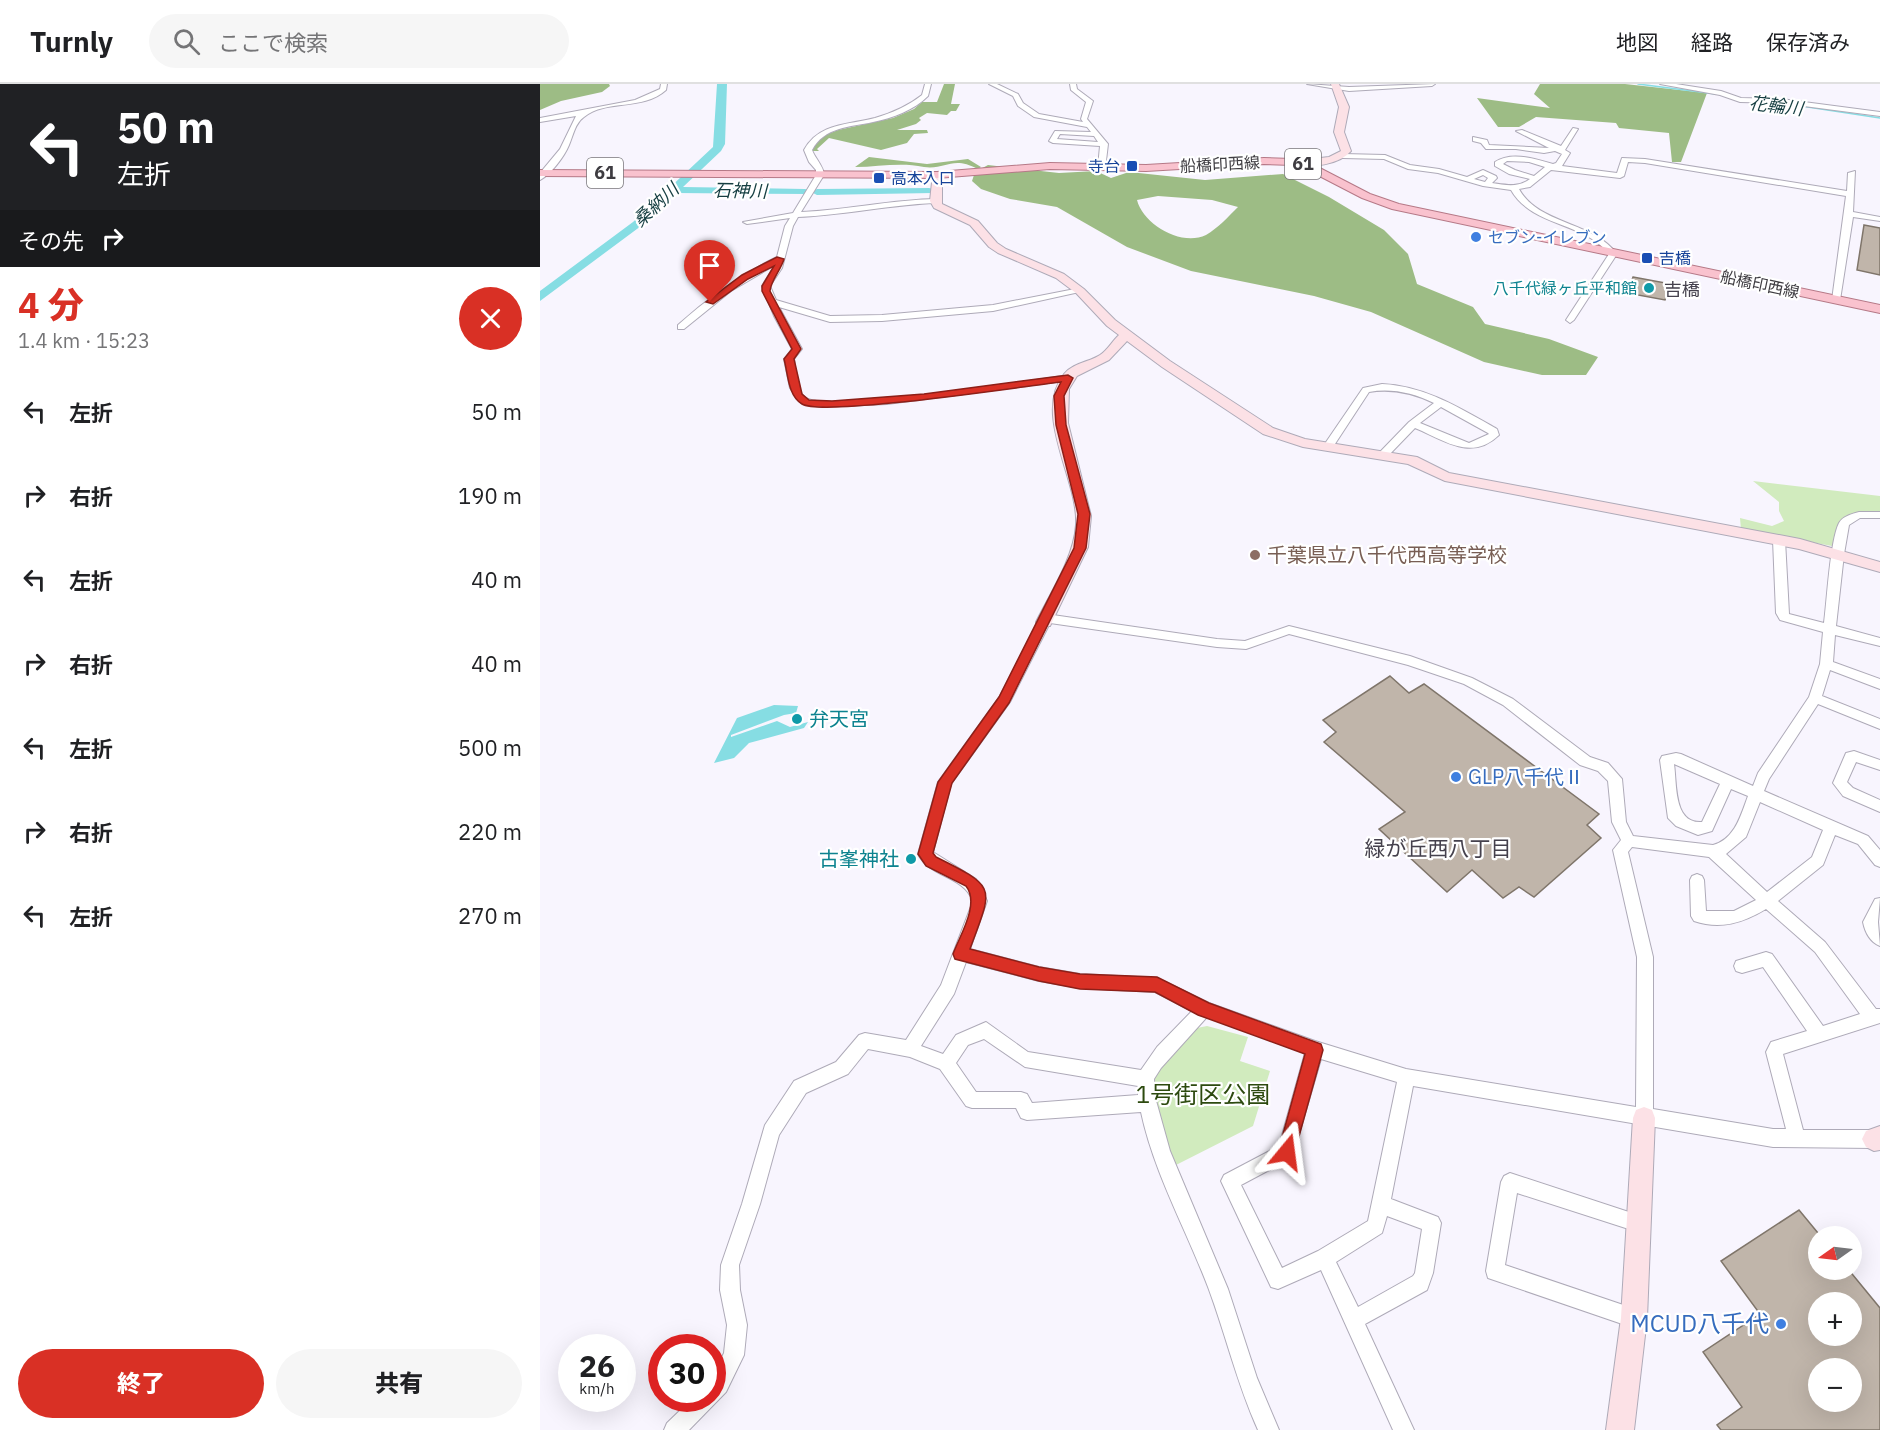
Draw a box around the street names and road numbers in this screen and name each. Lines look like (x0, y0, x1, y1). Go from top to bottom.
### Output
road number: 61 (1285, 149, 1321, 179)
street label: 船橋印西線 (1180, 152, 1260, 176)
road number: 61 (587, 158, 623, 188)
street label: 船橋印西線 (1719, 266, 1801, 302)

